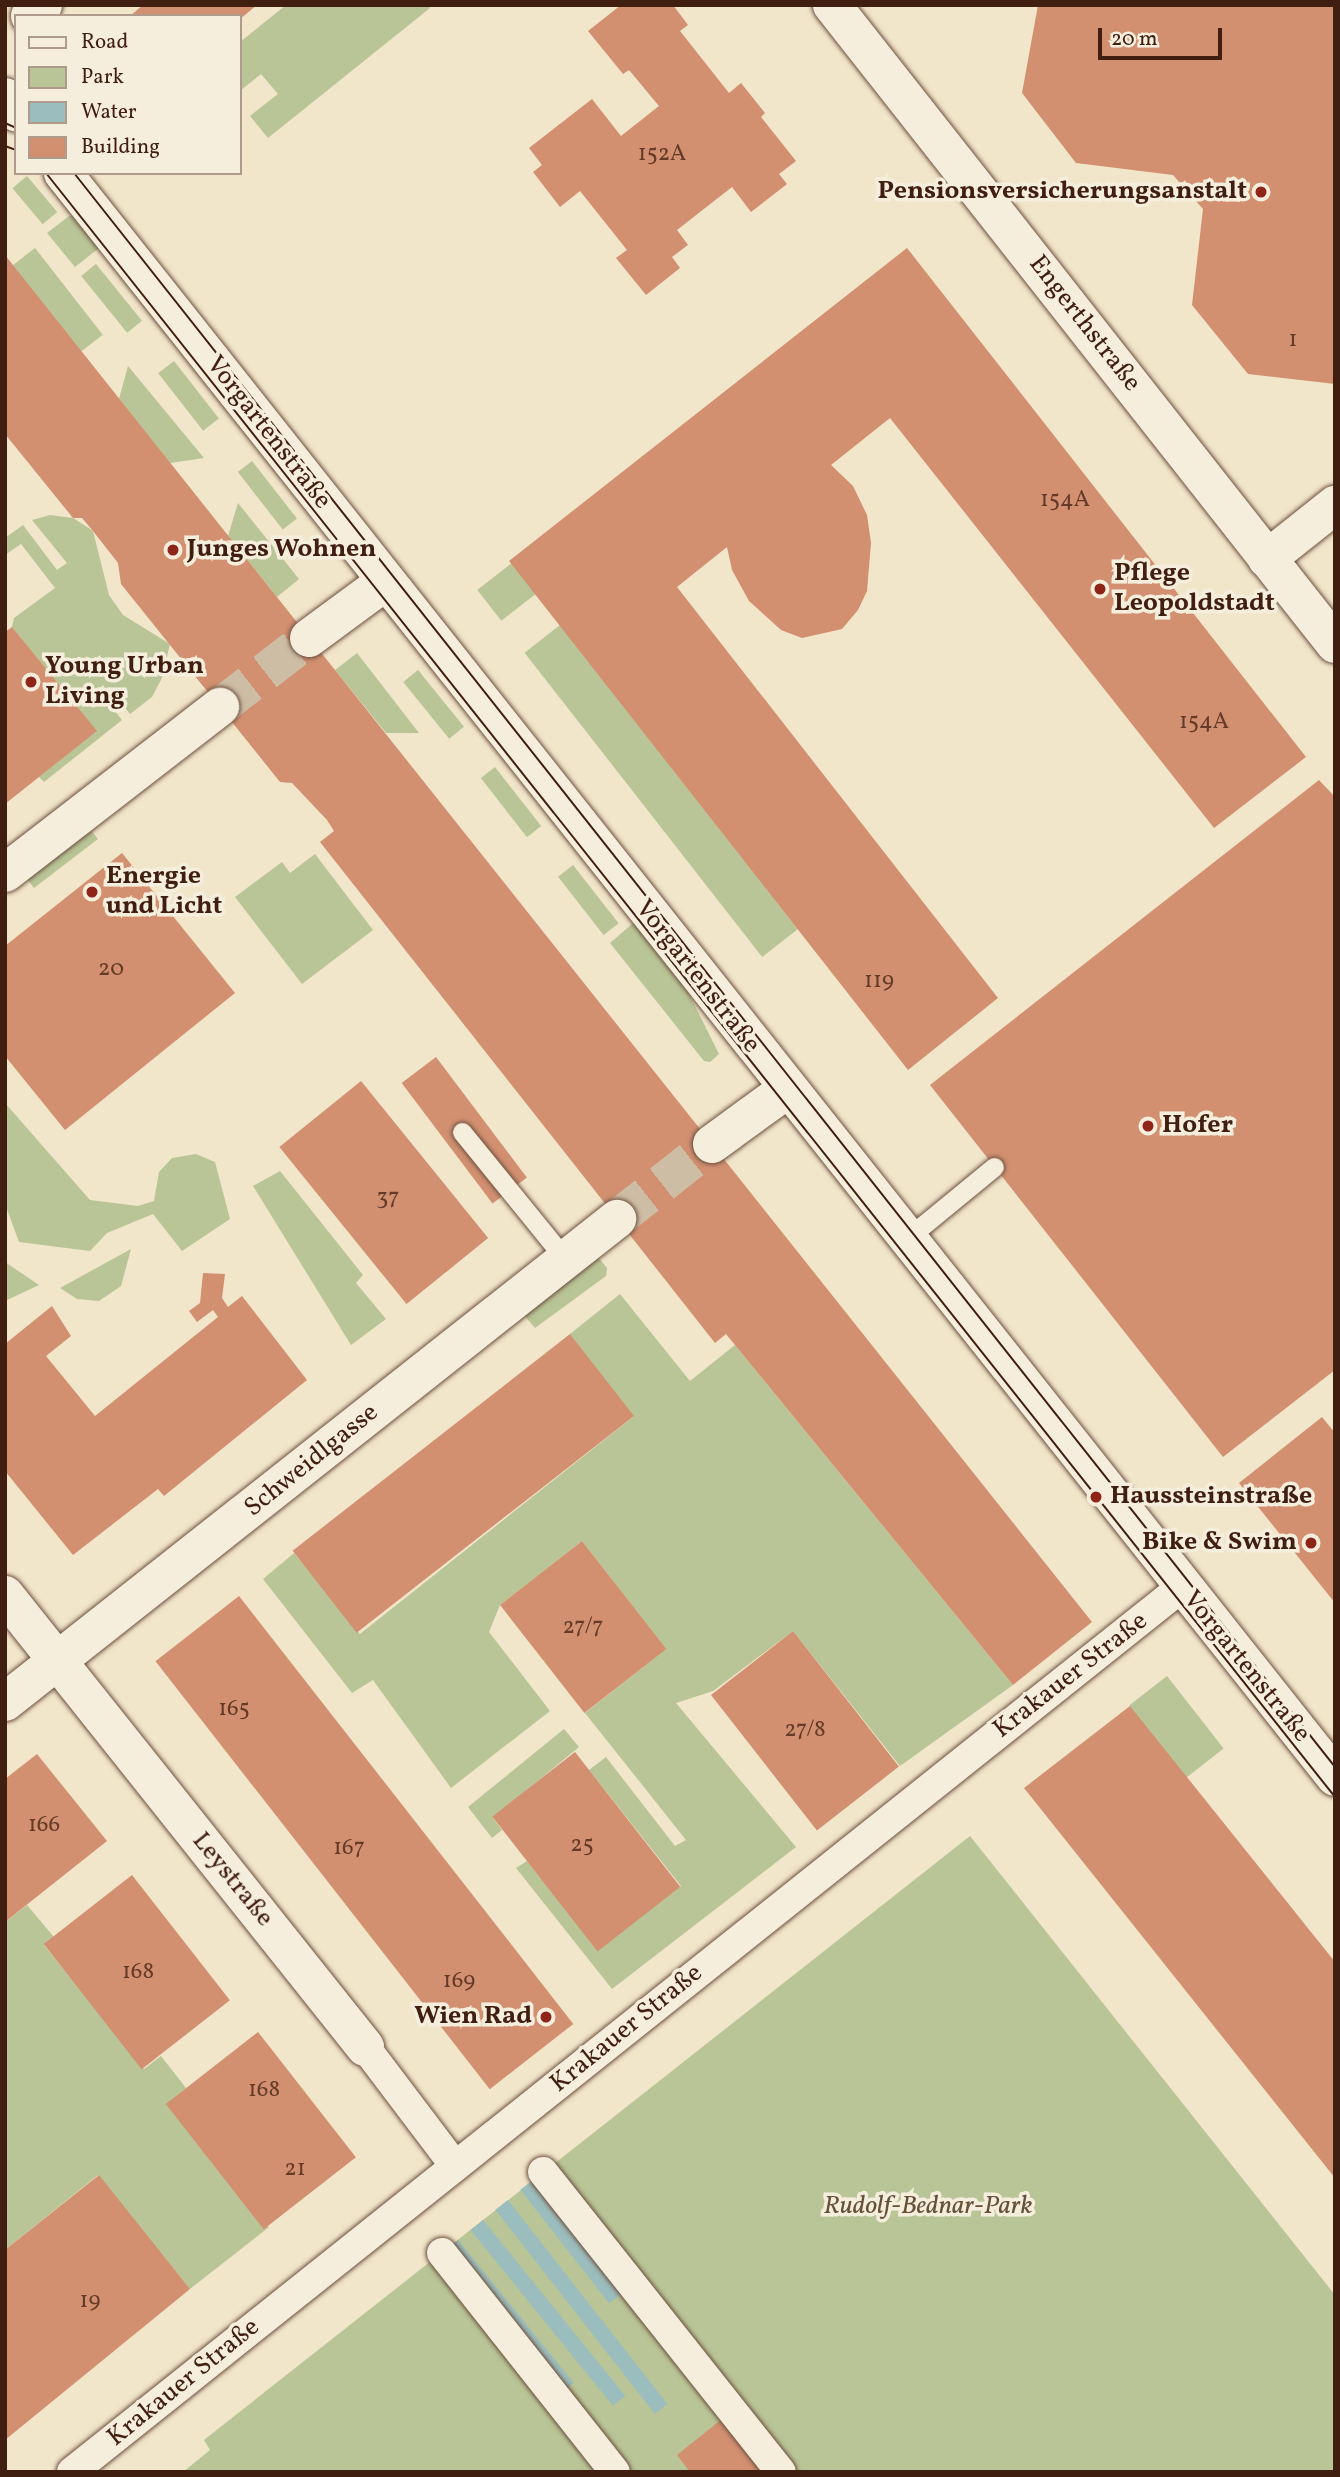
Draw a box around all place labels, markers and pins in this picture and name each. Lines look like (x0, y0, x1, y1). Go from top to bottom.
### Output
place label: Pensionsversicherungsanstalt (878, 176, 1247, 208)
marker: Pensionsversicherungsanstalt (1253, 184, 1269, 200)
place label: Junges Wohnen (187, 534, 377, 566)
marker: Junges Wohnen (165, 542, 181, 558)
place label: Pflege Leopoldstadt (1114, 558, 1275, 620)
marker: Pflege Leopoldstadt (1092, 581, 1108, 597)
place label: Young Urban Living (45, 651, 204, 712)
marker: Young Urban Living (23, 674, 39, 690)
place label: Energie und Licht (106, 861, 222, 922)
marker: Energie und Licht (84, 884, 100, 900)
place label: Hofer (1162, 1110, 1233, 1142)
marker: Hofer (1140, 1118, 1156, 1134)
place label: Haussteinstraße (1110, 1481, 1312, 1513)
marker: Haussteinstraße (1088, 1489, 1104, 1505)
place label: Bike & Swim (1142, 1527, 1297, 1559)
marker: Bike & Swim (1303, 1535, 1319, 1551)
place label: Wien Rad (414, 2001, 532, 2033)
marker: Wien Rad (538, 2009, 554, 2025)

